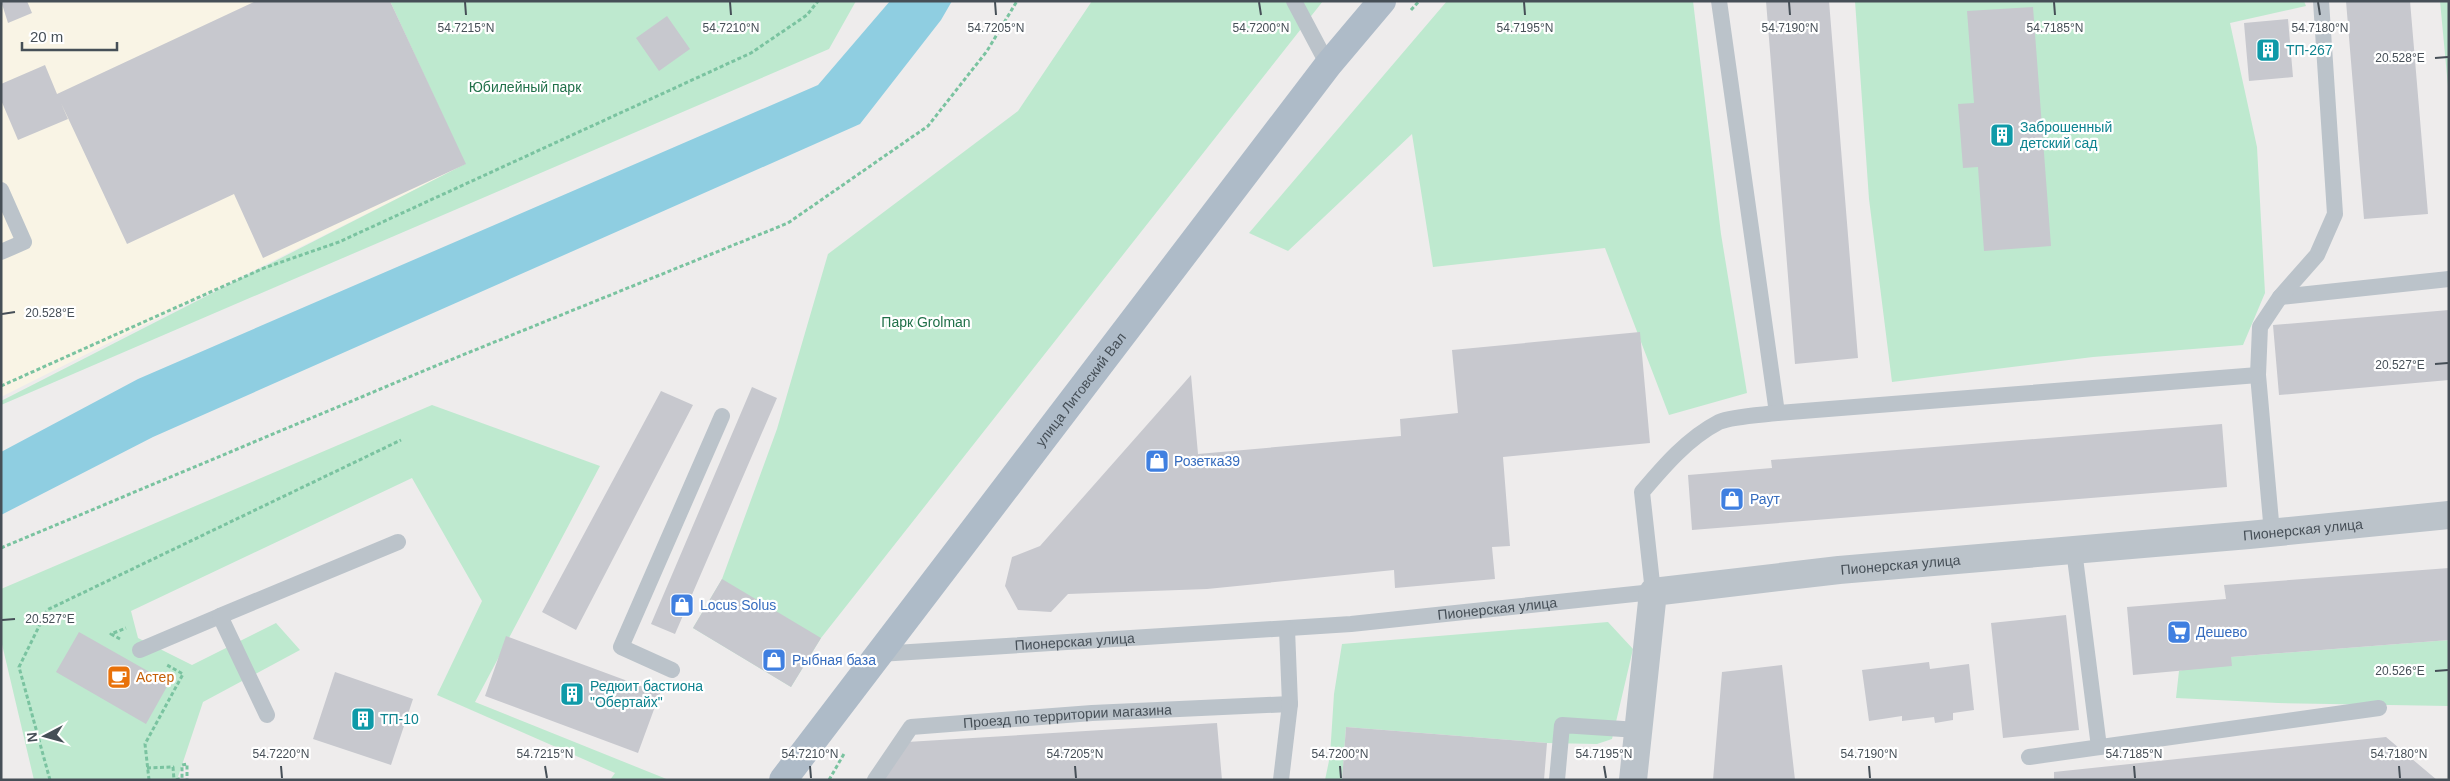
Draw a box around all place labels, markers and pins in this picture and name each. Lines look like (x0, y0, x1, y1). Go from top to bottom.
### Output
building icon: ТП-267 (2255, 37, 2281, 63)
place label: ТП-267 (2286, 42, 2333, 58)
place label: Заброшенный детский сад (2020, 119, 2112, 151)
building icon: Заброшенный детский сад (1989, 122, 2015, 148)
shop icon: Розетка39 (1144, 448, 1170, 474)
place label: Розетка39 (1174, 453, 1240, 469)
shop icon: Раут (1719, 486, 1745, 512)
place label: Раут (1750, 491, 1781, 507)
shop icon: Locus Solus (669, 592, 695, 618)
place label: Locus Solus (700, 597, 776, 613)
supermarket icon: Дешево (2166, 619, 2192, 645)
place label: Дешево (2196, 624, 2248, 640)
shop icon: Рыбная база (761, 647, 787, 673)
place label: Рыбная база (792, 652, 876, 668)
cafe icon: Астер (106, 664, 132, 690)
place label: Астер (136, 669, 174, 685)
place label: Редюит бастиона "Обертайх" (590, 678, 703, 710)
building icon: Редюит бастиона "Обертайх" (559, 681, 585, 707)
building icon: ТП-10 (350, 706, 376, 732)
place label: ТП-10 (380, 711, 419, 727)

